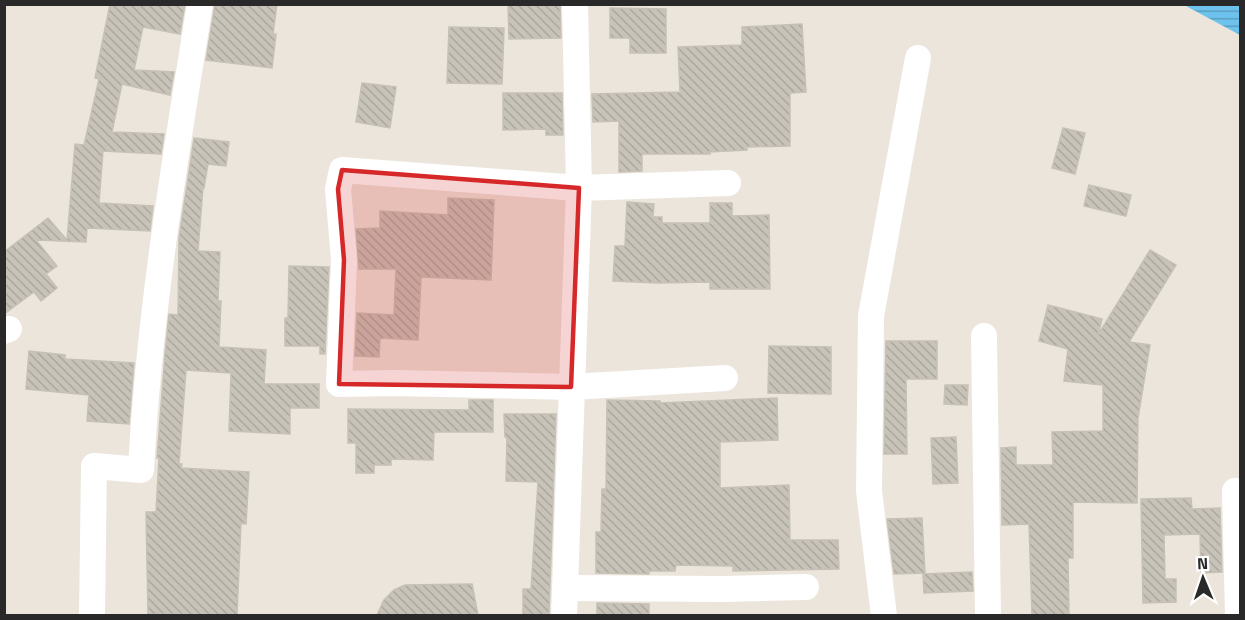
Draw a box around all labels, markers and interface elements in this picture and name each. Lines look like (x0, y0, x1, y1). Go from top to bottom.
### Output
north arrow (1173, 548, 1233, 608)
text: N (1197, 551, 1208, 575)

